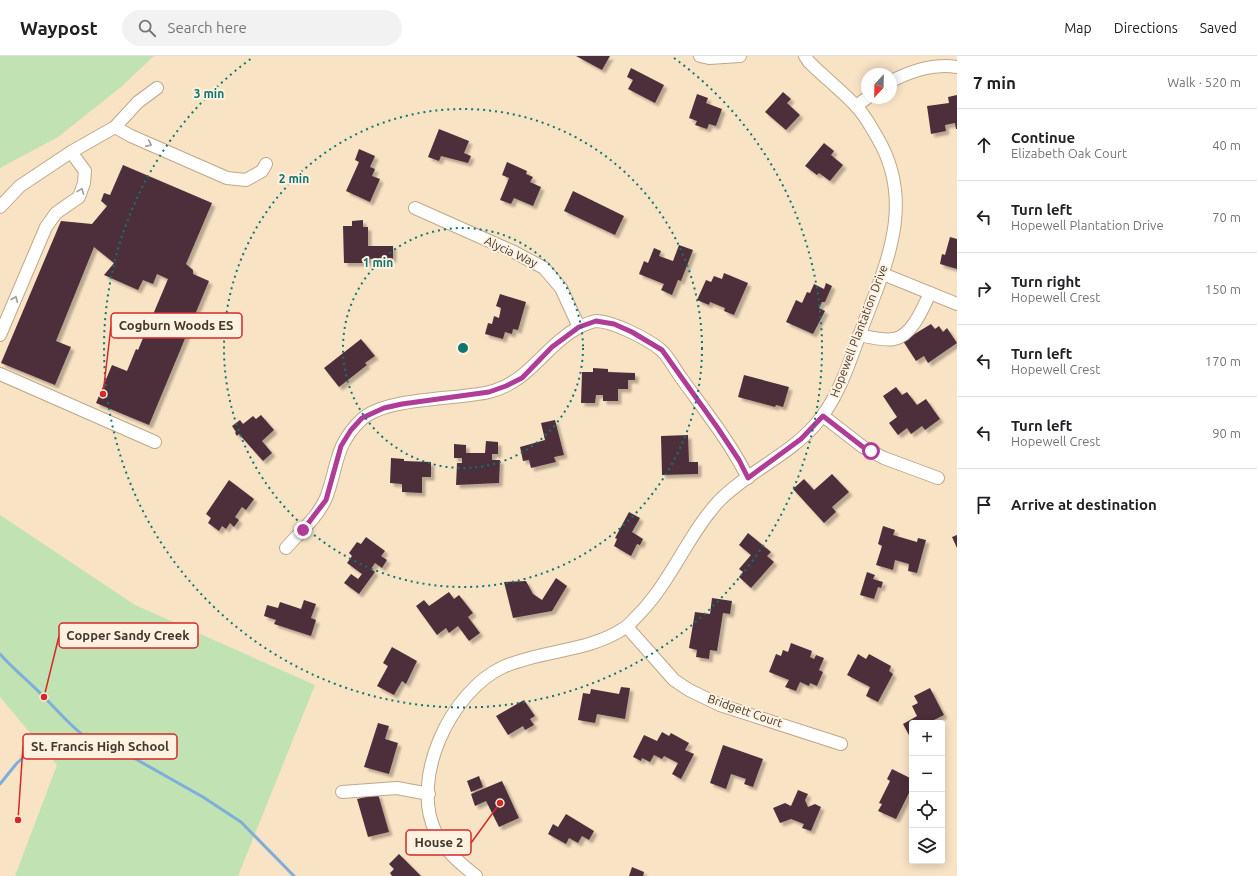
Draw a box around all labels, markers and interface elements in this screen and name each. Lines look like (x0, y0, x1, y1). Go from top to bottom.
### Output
search box (122, 10, 402, 46)
text: Waypost (20, 17, 98, 39)
icon: search (136, 17, 158, 39)
text: Search here (168, 19, 247, 36)
text: Map (1064, 20, 1092, 36)
text: Directions (1114, 20, 1178, 36)
text: Saved (1200, 20, 1237, 36)
north arrow (861, 68, 897, 104)
text: 7 min (973, 73, 1016, 92)
text: Walk · 520 m (1167, 75, 1241, 89)
text: 3 min (194, 87, 224, 100)
text: Continue (1011, 129, 1075, 146)
icon: ahead (973, 134, 995, 156)
text: 40 m (1212, 138, 1241, 152)
one-way arrow (145, 139, 153, 147)
text: Elizabeth Oak Court (1011, 146, 1127, 160)
text: 2 min (279, 172, 309, 185)
one-way arrow (76, 188, 85, 195)
text: Turn left (1011, 201, 1072, 218)
icon: left (973, 206, 995, 228)
text: 70 m (1212, 210, 1241, 224)
text: Hopewell Plantation Drive (1011, 218, 1164, 232)
street label: Alycia Way (483, 234, 540, 270)
text: 1 min (363, 256, 393, 269)
street label: Hopewell Plantation Drive (827, 263, 890, 399)
text: Turn right (1011, 273, 1081, 290)
icon: right (973, 278, 995, 300)
text: 150 m (1205, 282, 1241, 296)
text: Hopewell Crest (1011, 290, 1100, 304)
one-way arrow (10, 296, 18, 304)
callout: Cogburn Woods ES (111, 313, 242, 338)
text: Cogburn Woods ES (119, 318, 233, 332)
centre of rings (456, 341, 470, 355)
text: Turn left (1011, 345, 1072, 362)
icon: left (973, 350, 995, 372)
text: 170 m (1205, 354, 1241, 368)
text: Hopewell Crest (1011, 362, 1100, 376)
text: Turn left (1011, 417, 1072, 434)
icon: left (973, 422, 995, 444)
text: 90 m (1212, 426, 1241, 440)
text: Hopewell Crest (1011, 434, 1100, 448)
route start (862, 442, 880, 460)
icon: arrive (973, 494, 995, 516)
text: Arrive at destination (1011, 496, 1157, 513)
route end (294, 521, 312, 539)
callout: Copper Sandy Creek (59, 623, 198, 648)
text: Copper Sandy Creek (66, 628, 190, 642)
street label: Bridgett Court (706, 692, 785, 730)
map controls (909, 720, 945, 864)
button: + (909, 720, 945, 756)
callout: St. Francis High School (23, 734, 177, 759)
text: St. Francis High School (31, 739, 169, 753)
button: − (909, 756, 945, 792)
button: locate (909, 792, 945, 828)
button: layers (909, 828, 945, 864)
callout: House 2 (406, 830, 471, 855)
text: House 2 (415, 835, 463, 849)

